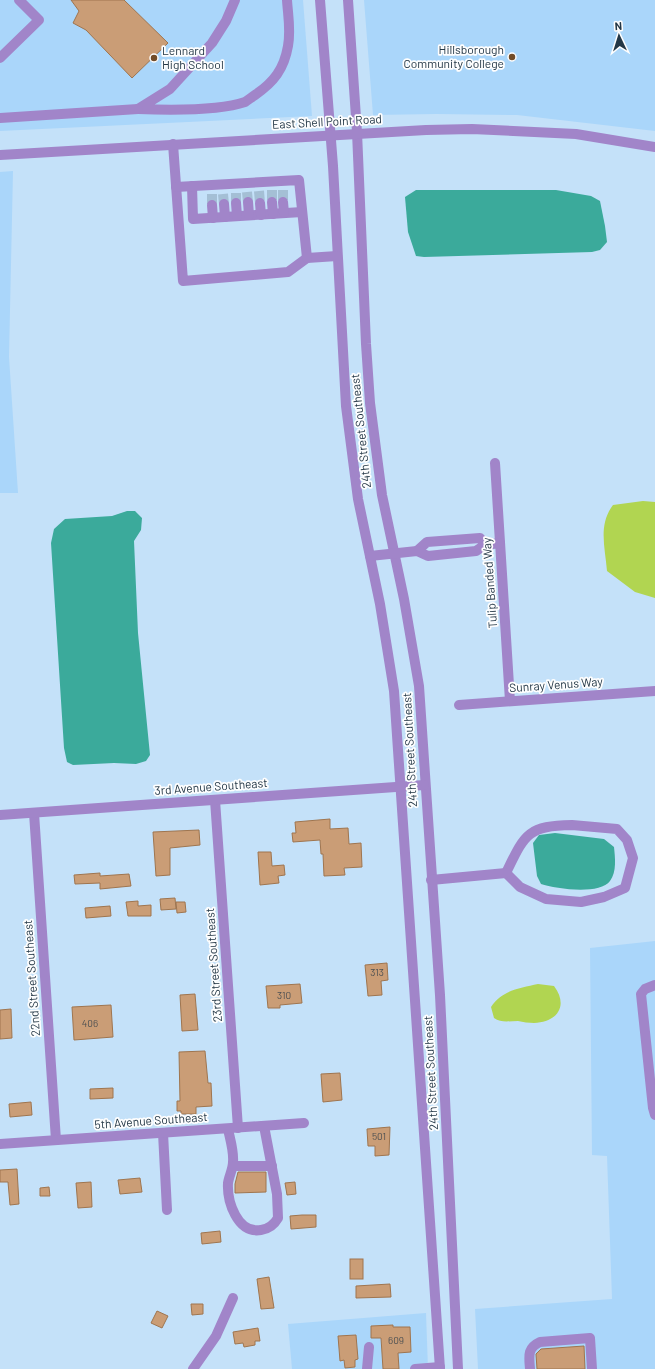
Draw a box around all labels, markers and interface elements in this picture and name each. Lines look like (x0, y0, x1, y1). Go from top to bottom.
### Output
north arrow (599, 16, 639, 56)
text: N (614, 19, 622, 32)
place label: Hillsborough Community College (404, 42, 504, 70)
place label: Lennard High School (162, 43, 224, 71)
marker: Hillsborough Community College (507, 52, 517, 62)
marker: Lennard High School (149, 53, 159, 63)
street label: East Shell Point Road (272, 111, 382, 131)
street label: 24th Street Southeast (347, 373, 373, 489)
street label: Tulip Banded Way (479, 537, 499, 629)
street label: Sunray Venus Way (509, 674, 604, 694)
street label: 24th Street Southeast (399, 692, 419, 808)
street label: 3rd Avenue Southeast (154, 775, 268, 797)
street label: 23rd Street Southeast (202, 908, 224, 1023)
street label: 22nd Street Southeast (20, 919, 42, 1037)
house number: 313 (370, 966, 384, 978)
house number: 310 (277, 989, 291, 1001)
street label: 24th Street Southeast (420, 1015, 440, 1131)
house number: 406 (82, 1017, 98, 1029)
street label: 5th Avenue Southeast (94, 1109, 208, 1131)
house number: 501 (372, 1130, 386, 1142)
house number: 609 (388, 1334, 404, 1346)

